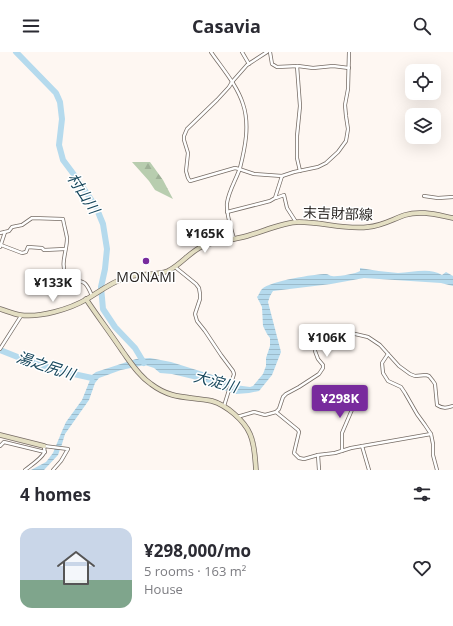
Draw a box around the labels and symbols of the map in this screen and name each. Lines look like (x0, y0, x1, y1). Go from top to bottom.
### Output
water label: 村山川 (63, 169, 106, 219)
street label: 末吉財部線 (303, 202, 373, 224)
pin: ¥165K (177, 220, 233, 254)
marker: MONAMI (141, 256, 151, 266)
place label: MONAMI (116, 267, 176, 286)
pin: ¥133K (25, 269, 81, 303)
pin: ¥106K (299, 324, 355, 358)
water label: 湯之尻川 (14, 346, 80, 384)
water label: 大淀川 (192, 366, 242, 397)
pin: ¥298K (312, 385, 368, 419)

